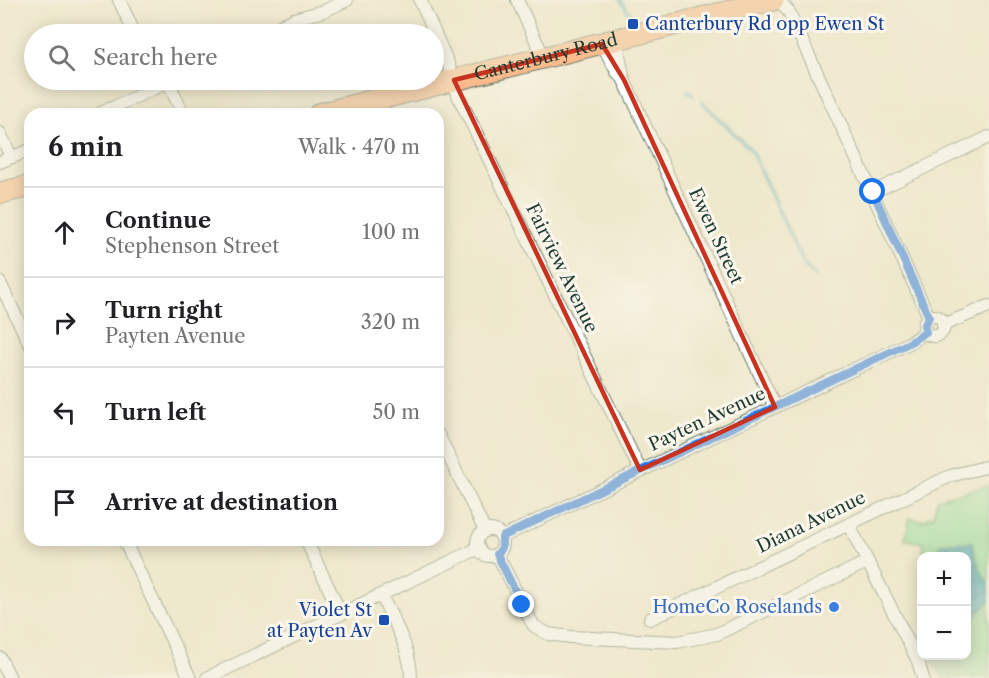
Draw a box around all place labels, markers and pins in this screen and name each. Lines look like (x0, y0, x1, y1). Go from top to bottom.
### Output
place label: Canterbury Rd opp Ewen St (645, 13, 885, 35)
marker: Canterbury Rd opp Ewen St (626, 17, 640, 31)
place label: HomeCo Roselands (653, 596, 822, 618)
place label: Violet St at Payten Av (267, 599, 373, 642)
marker: HomeCo Roselands (827, 600, 841, 614)
marker: Violet St at Payten Av (377, 613, 391, 627)

